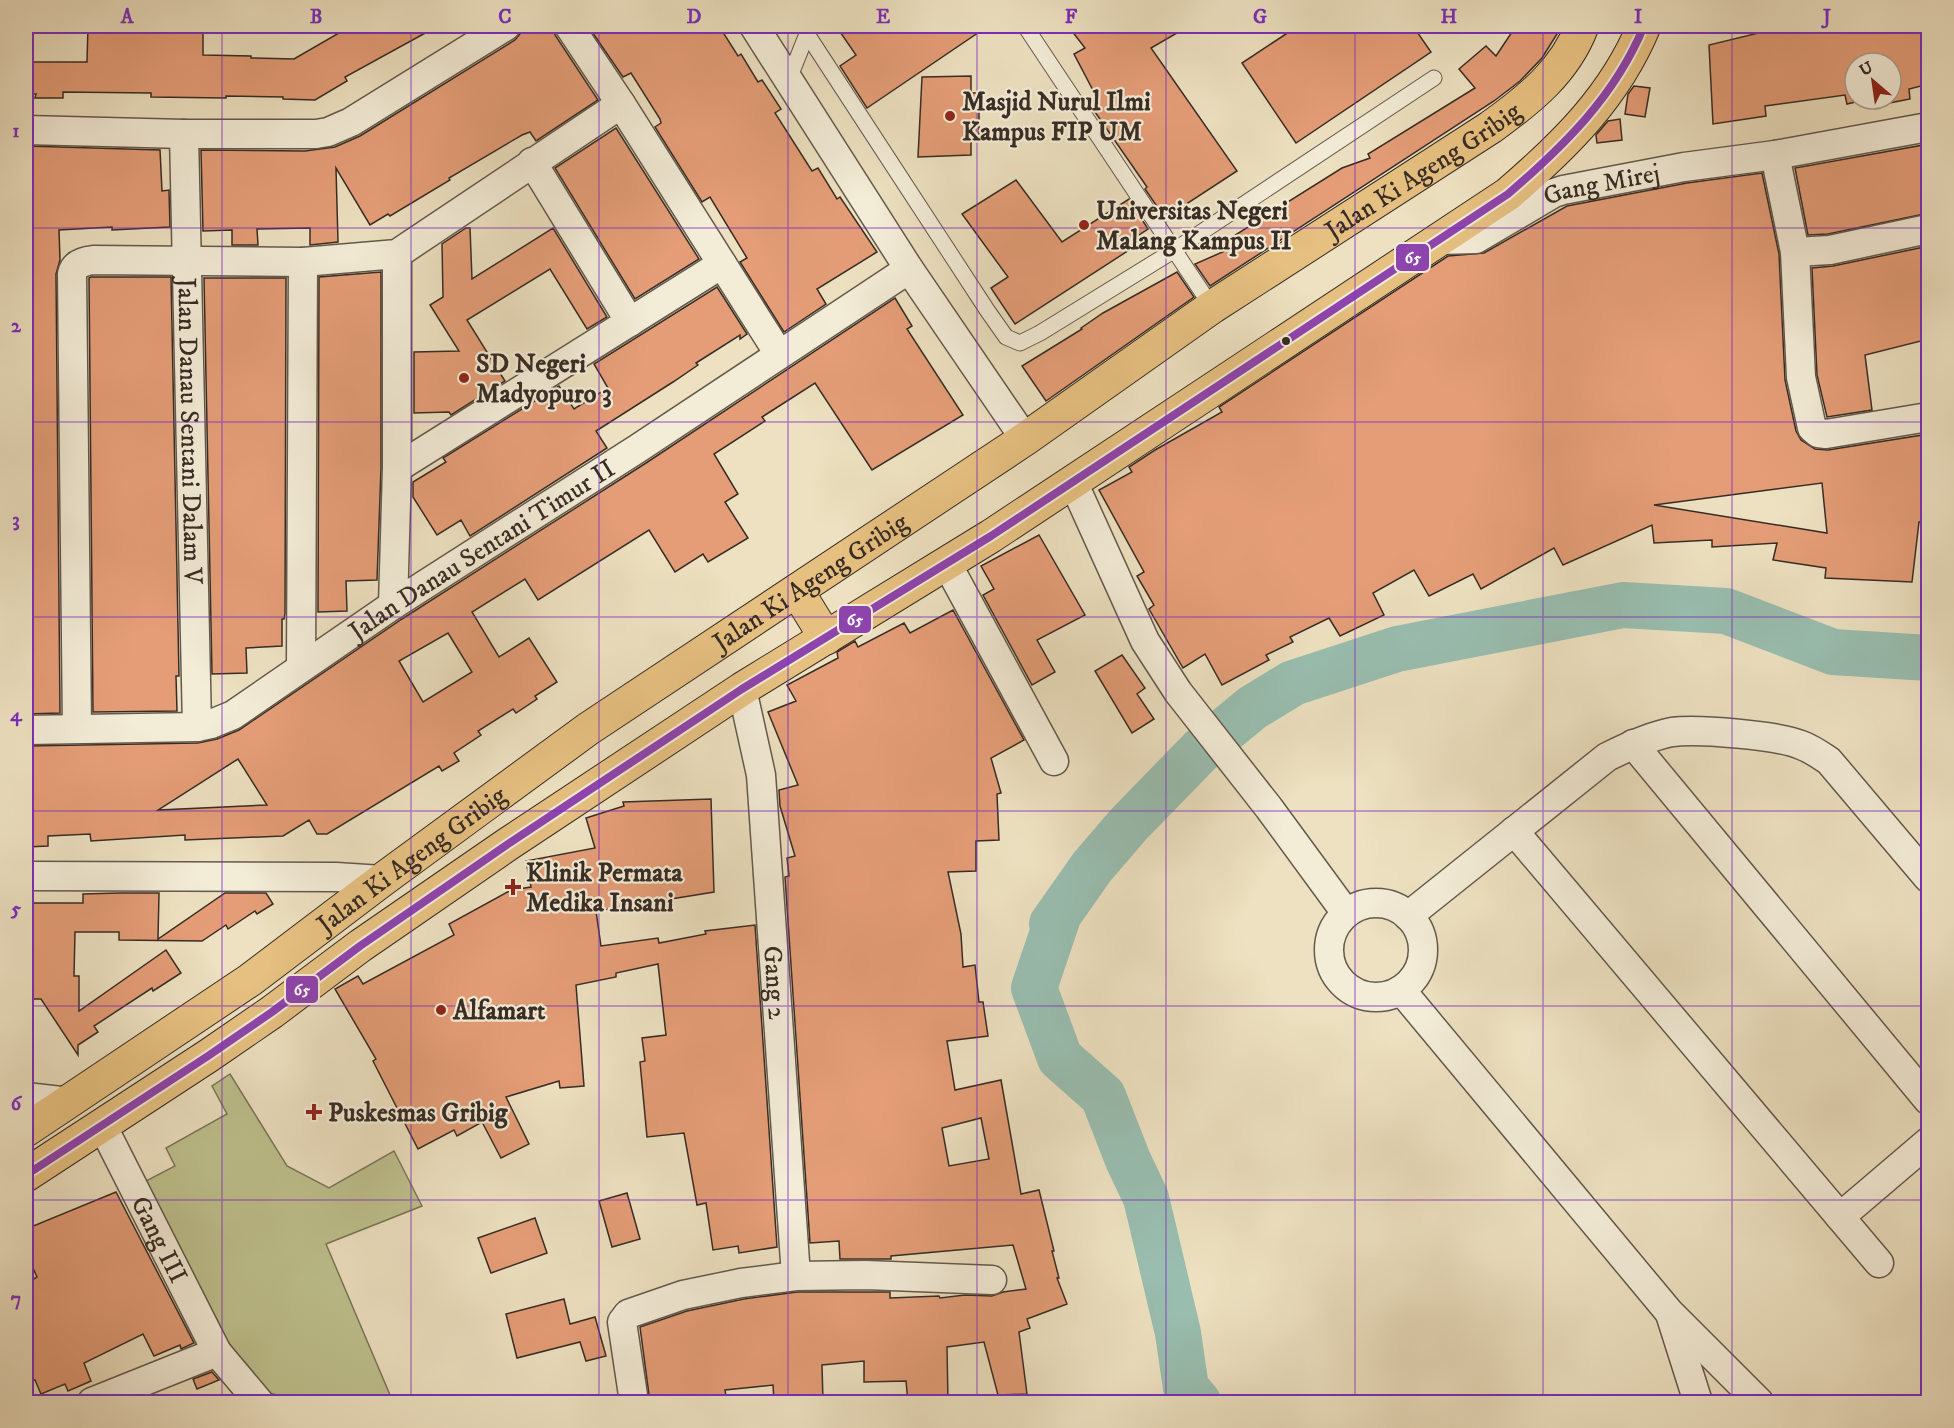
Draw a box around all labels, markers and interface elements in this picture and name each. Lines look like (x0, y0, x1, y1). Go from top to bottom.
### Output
text: A (120, 5, 135, 30)
text: B (310, 5, 322, 30)
text: C (498, 5, 512, 30)
text: D (687, 5, 702, 30)
text: E (876, 5, 890, 30)
text: F (1065, 5, 1078, 30)
text: G (1253, 5, 1267, 30)
text: H (1441, 5, 1458, 30)
text: I (1634, 5, 1642, 30)
text: J (1821, 5, 1831, 30)
north arrow (1843, 51, 1903, 111)
text: U (1856, 57, 1877, 81)
place label: Masjid Nurul Ilmi Kampus FIP UM (962, 86, 1151, 149)
street label: Jalan Ki Ageng Gribig (1318, 95, 1529, 249)
marker: Masjid Nurul Ilmi Kampus FIP UM (943, 109, 957, 123)
text: 1 (12, 119, 20, 144)
street label: Gang Mirej (1537, 157, 1663, 214)
place label: Universitas Negeri Malang Kampus II (1096, 195, 1292, 258)
marker: Universitas Negeri Malang Kampus II (1077, 218, 1091, 232)
line badge: 65 (1395, 243, 1430, 272)
text: 65 (1405, 248, 1421, 268)
street label: Jalan Danau Sentani Dalam V (169, 276, 209, 585)
text: 2 (11, 314, 22, 339)
unlabelled marker (1280, 335, 1292, 347)
place label: SD Negeri Madyopuro 3 (476, 348, 612, 411)
marker: SD Negeri Madyopuro 3 (457, 371, 471, 385)
street label: Jalan Danau Sentani Timur II (341, 452, 622, 650)
street label: Jalan Ki Ageng Gribig (705, 506, 915, 661)
text: 3 (12, 508, 20, 533)
line badge: 65 (838, 605, 872, 634)
text: 65 (847, 610, 863, 630)
text: 4 (10, 703, 23, 728)
street label: Jalan Ki Ageng Gribig (309, 779, 514, 943)
place label: Klinik Permata Medika Insani (526, 857, 684, 920)
marker: Klinik Permata Medika Insani (504, 878, 522, 896)
text: 5 (10, 897, 21, 922)
street label: Gang 2 (755, 945, 793, 1021)
line badge: 65 (285, 975, 319, 1004)
text: 65 (294, 980, 310, 1000)
place label: Alfamart (452, 995, 546, 1028)
marker: Alfamart (434, 1003, 448, 1017)
text: 6 (11, 1092, 23, 1117)
place label: Puskesmas Gribig (328, 1097, 509, 1130)
marker: Puskesmas Gribig (305, 1103, 323, 1121)
street label: Gang III (123, 1191, 194, 1289)
text: 7 (11, 1287, 21, 1312)

